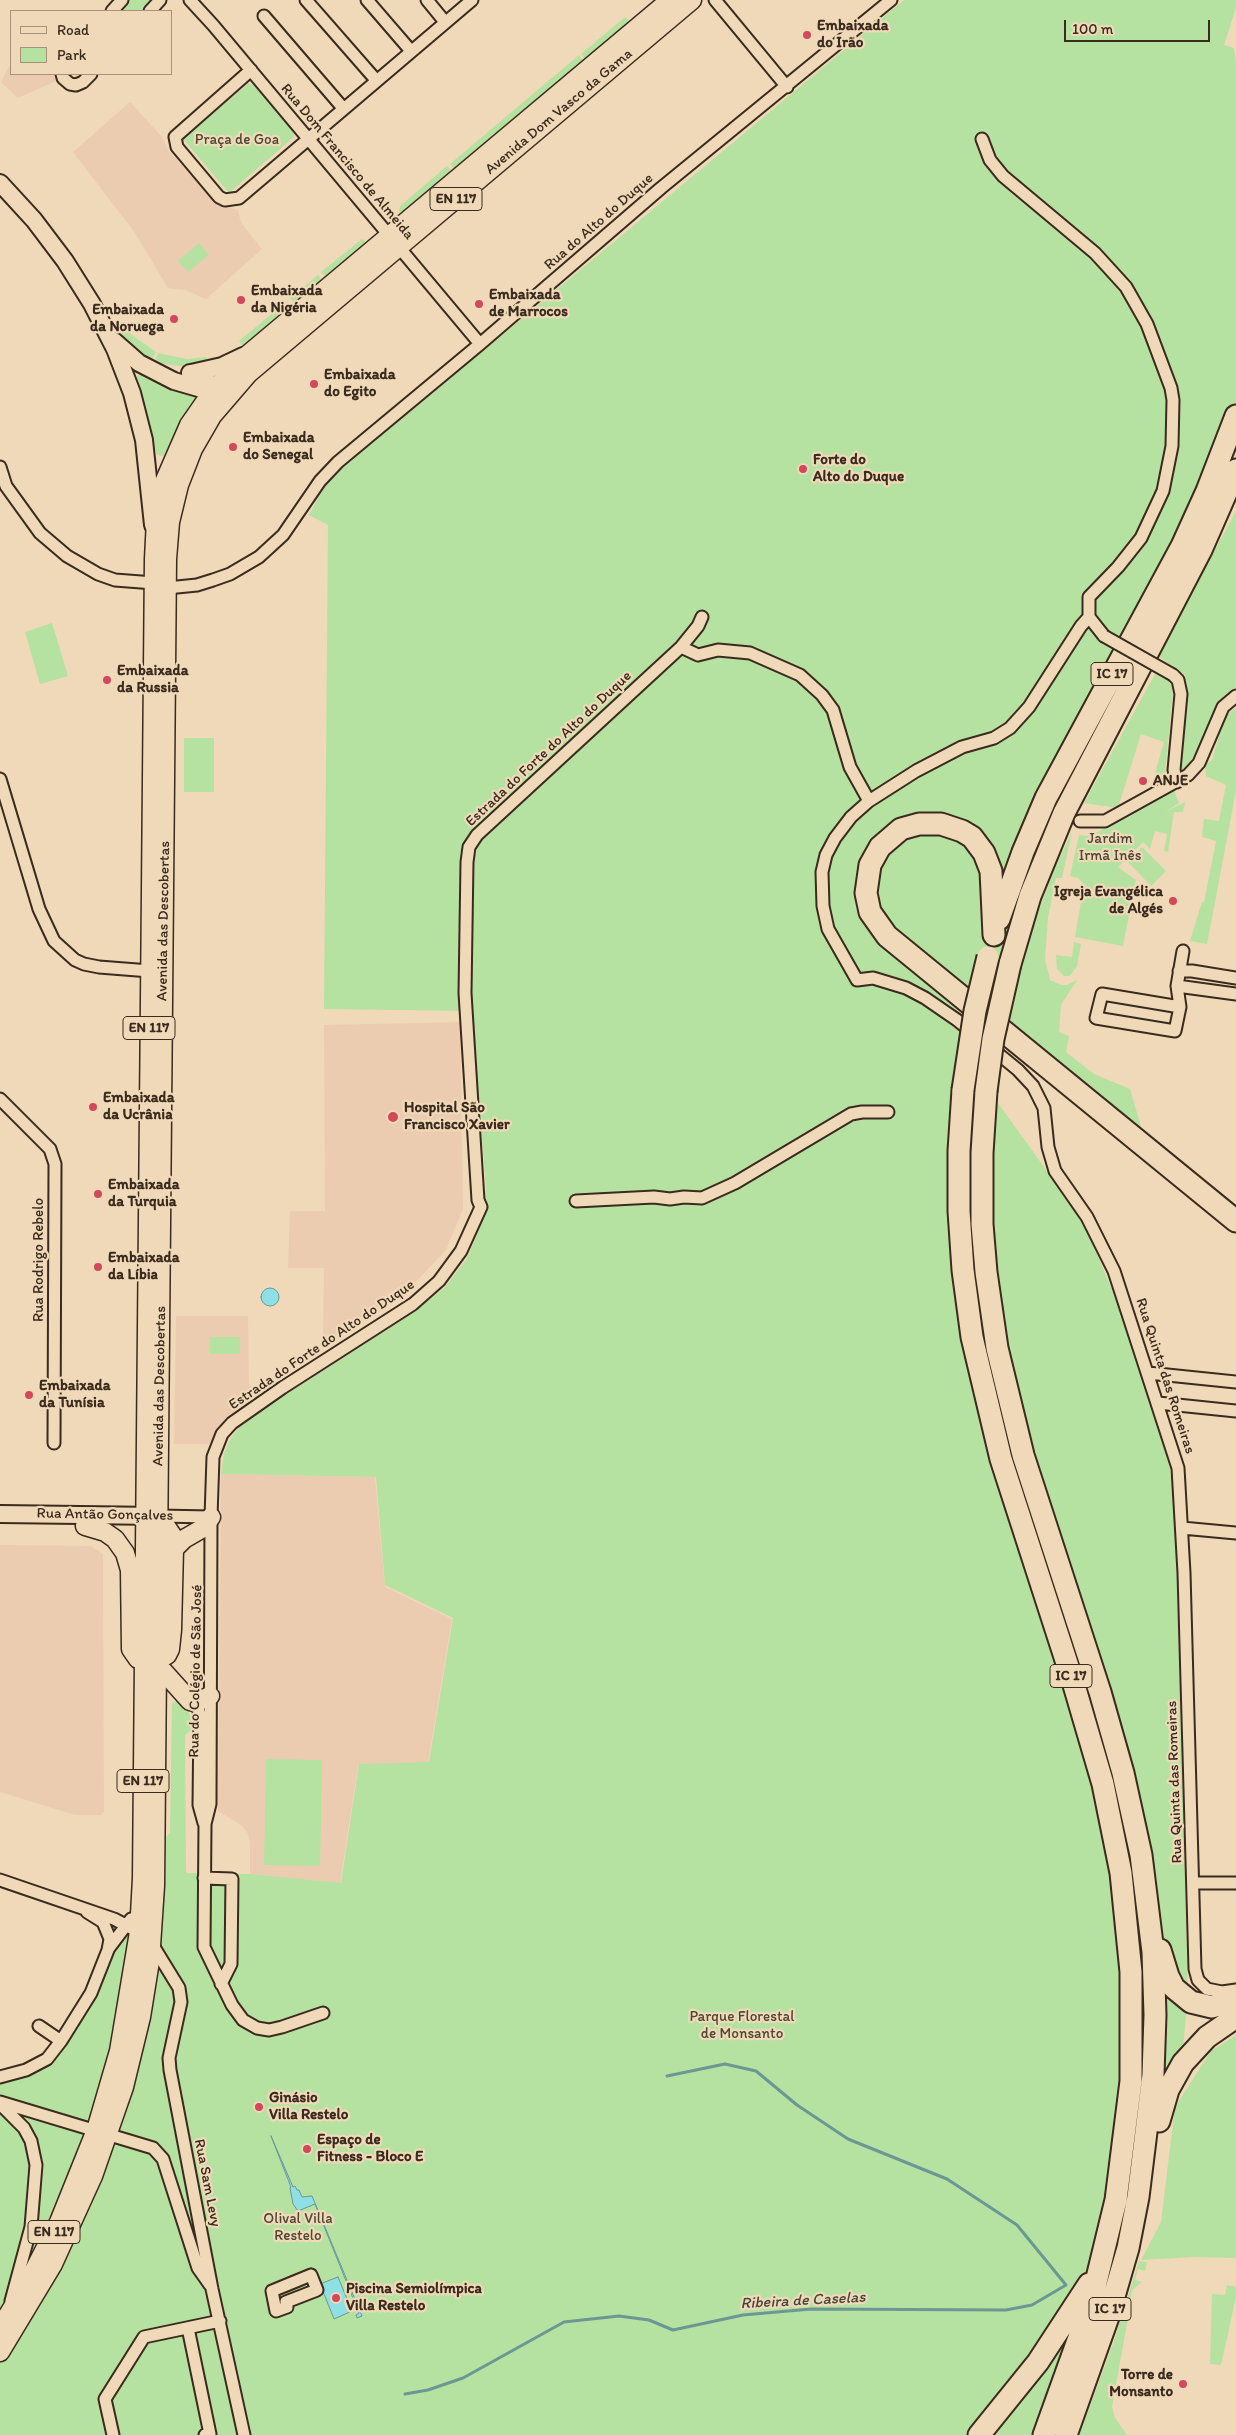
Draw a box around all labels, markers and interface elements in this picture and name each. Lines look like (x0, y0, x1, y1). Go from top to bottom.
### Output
legend (10, 10, 172, 75)
scale bar (1066, 10, 1212, 42)
place label: Embaixada do Irão (817, 17, 889, 52)
text: 100 m (1072, 20, 1113, 38)
text: Road (57, 21, 89, 39)
marker: Embaixada do Irão (801, 29, 813, 41)
street label: Avenida Dom Vasco da Gama (482, 45, 636, 179)
text: Park (57, 46, 87, 64)
street label: Rua Dom Francisco de Almeida (276, 80, 418, 244)
park label: Praça de Goa (195, 131, 279, 149)
street label: Rua do Alto do Duque (541, 170, 657, 274)
road number: EN 117 (430, 188, 482, 210)
place label: Embaixada da Nigéria (251, 282, 323, 317)
place label: Embaixada de Marrocos (489, 286, 568, 321)
marker: Embaixada da Nigéria (235, 294, 247, 306)
marker: Embaixada de Marrocos (473, 298, 485, 310)
place label: Embaixada da Noruega (90, 301, 164, 336)
marker: Embaixada da Noruega (168, 313, 180, 325)
place label: Embaixada do Egito (324, 366, 396, 401)
marker: Embaixada do Egito (308, 378, 320, 390)
place label: Embaixada do Senegal (243, 429, 315, 464)
marker: Embaixada do Senegal (227, 441, 239, 453)
place label: Forte do Alto do Duque (813, 451, 904, 486)
marker: Forte do Alto do Duque (797, 463, 809, 475)
place label: Embaixada da Russia (117, 662, 189, 697)
road number: IC 17 (1091, 662, 1133, 686)
street label: Estrada do Forte do Alto do Duque (462, 667, 636, 831)
marker: Embaixada da Russia (101, 674, 113, 686)
place label: ANJE (1153, 772, 1188, 790)
marker: ANJE (1137, 775, 1149, 787)
park label: Jardim Irmã Inês (1079, 830, 1141, 865)
street label: Avenida das Descobertas (154, 841, 174, 1001)
place label: Igreja Evangélica de Algés (1054, 883, 1163, 918)
marker: Igreja Evangélica de Algés (1167, 895, 1179, 907)
road number: EN 117 (123, 1016, 175, 1040)
place label: Embaixada da Ucrânia (103, 1089, 175, 1124)
place label: Hospital São Francisco Xavier (404, 1099, 510, 1134)
marker: Embaixada da Ucrânia (87, 1101, 99, 1113)
marker: Hospital São Francisco Xavier (386, 1110, 400, 1124)
place label: Embaixada da Turquia (108, 1176, 180, 1211)
marker: Embaixada da Turquia (92, 1188, 104, 1200)
street label: Rua Rodrigo Rebelo (30, 1198, 48, 1322)
place label: Embaixada da Líbia (108, 1249, 180, 1284)
marker: Embaixada da Líbia (92, 1261, 104, 1273)
street label: Estrada do Forte do Alto do Duque (226, 1276, 418, 1414)
street label: Rua Quinta das Romeiras (1131, 1296, 1199, 1456)
street label: Avenida das Descobertas (150, 1306, 170, 1466)
place label: Embaixada da Tunísia (39, 1377, 111, 1412)
marker: Embaixada da Tunísia (23, 1389, 35, 1401)
street label: Rua Antão Gonçalves (37, 1505, 173, 1525)
street label: Rua do Colégio de São José (185, 1584, 207, 1758)
road number: IC 17 (1050, 1664, 1092, 1688)
street label: Rua Quinta das Romeiras (1163, 1700, 1187, 1864)
road number: EN 117 (117, 1770, 169, 1792)
park label: Parque Florestal de Monsanto (689, 2008, 795, 2043)
place label: Ginásio Villa Restelo (269, 2089, 348, 2124)
marker: Ginásio Villa Restelo (253, 2101, 265, 2113)
place label: Espaço de Fitness - Bloco E (317, 2131, 423, 2166)
street label: Rua Sam Levy (190, 2138, 224, 2228)
marker: Espaço de Fitness - Bloco E (301, 2143, 313, 2155)
park label: Olival Villa Restelo (263, 2210, 333, 2245)
road number: EN 117 (28, 2220, 80, 2244)
place label: Piscina Semiolímpica Villa Restelo (346, 2280, 482, 2315)
water label: Ribeira de Caselas (740, 2288, 866, 2314)
marker: Piscina Semiolímpica Villa Restelo (330, 2292, 342, 2304)
road number: IC 17 (1089, 2298, 1131, 2320)
place label: Torre de Monsanto (1109, 2366, 1173, 2401)
marker: Torre de Monsanto (1177, 2378, 1189, 2390)

